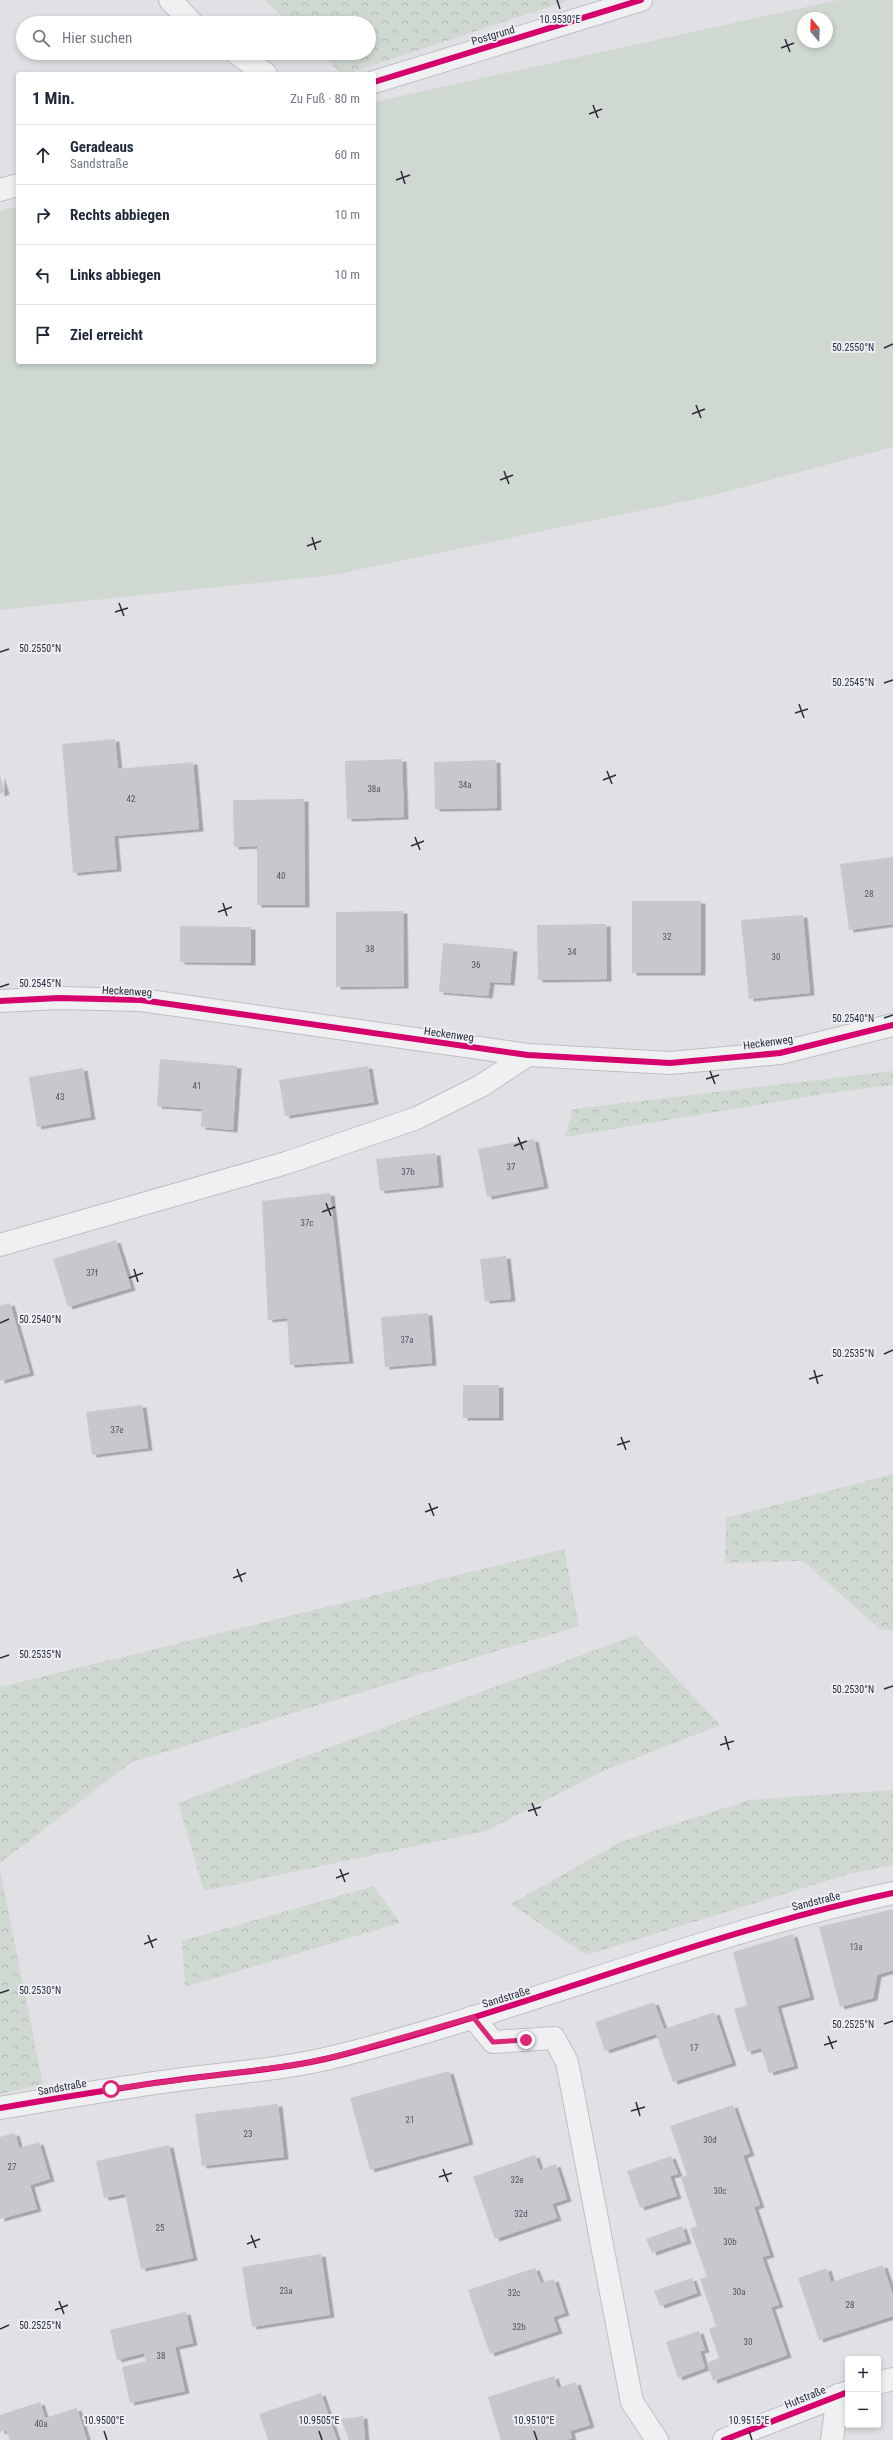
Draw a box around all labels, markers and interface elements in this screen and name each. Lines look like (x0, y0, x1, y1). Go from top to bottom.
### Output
north arrow (797, 12, 833, 48)
text: 10.9530°E (540, 14, 581, 25)
search box (16, 16, 376, 60)
street label: Postgrund (470, 23, 516, 48)
icon: search (30, 27, 52, 49)
text: Hier suchen (62, 29, 132, 47)
text: 1 Min. (32, 88, 75, 108)
text: Zu Fuß · 80 m (290, 91, 360, 106)
text: Geradeaus (70, 138, 134, 156)
icon: ahead (32, 144, 54, 166)
text: 60 m (334, 147, 360, 162)
text: Sandstraße (70, 156, 128, 171)
icon: right (32, 204, 54, 226)
text: Rechts abbiegen (70, 206, 170, 224)
text: 10 m (334, 207, 360, 222)
icon: left (32, 264, 54, 286)
text: Links abbiegen (70, 266, 161, 284)
text: 10 m (334, 267, 360, 282)
icon: arrive (32, 324, 54, 346)
text: Ziel erreicht (70, 326, 143, 344)
text: 50.2550°N (832, 342, 874, 353)
text: 50.2550°N (19, 643, 61, 654)
text: 50.2545°N (832, 677, 874, 688)
house number: 34a (458, 780, 472, 790)
house number: 38a (367, 784, 381, 794)
house number: 42 (127, 794, 136, 804)
house number: 40 (277, 871, 285, 881)
house number: 28 (865, 889, 873, 899)
house number: 32 (663, 932, 672, 942)
house number: 38 (366, 944, 374, 954)
house number: 34 (568, 947, 577, 957)
house number: 30 (772, 952, 780, 962)
house number: 36 (472, 960, 480, 970)
text: 50.2545°N (19, 978, 61, 989)
street label: Heckenweg (102, 984, 152, 999)
text: 50.2540°N (832, 1013, 874, 1024)
street label: Heckenweg (423, 1025, 475, 1044)
street label: Heckenweg (742, 1033, 794, 1052)
house number: 41 (193, 1081, 201, 1091)
house number: 43 (56, 1092, 64, 1102)
house number: 37 (507, 1162, 516, 1172)
house number: 37b (401, 1167, 415, 1177)
house number: 37c (300, 1218, 314, 1228)
house number: 37f (86, 1268, 98, 1278)
text: 50.2540°N (19, 1314, 61, 1325)
house number: 37a (400, 1335, 414, 1345)
text: 50.2535°N (832, 1348, 874, 1359)
house number: 37e (110, 1425, 124, 1435)
text: 50.2535°N (19, 1649, 61, 1660)
text: 50.2530°N (832, 1684, 874, 1695)
street label: Sandstraße (791, 1889, 842, 1914)
house number: 13a (849, 1942, 863, 1952)
street label: Sandstraße (481, 1984, 532, 2011)
text: 50.2530°N (19, 1985, 61, 1996)
text: 50.2525°N (832, 2019, 874, 2030)
route end (517, 2031, 535, 2049)
house number: 17 (690, 2043, 699, 2053)
street label: Sandstraße (37, 2077, 88, 2098)
route start (102, 2080, 120, 2098)
house number: 21 (406, 2115, 414, 2125)
house number: 23 (244, 2129, 252, 2139)
house number: 30d (703, 2135, 717, 2145)
house number: 27 (8, 2162, 17, 2172)
house number: 32e (510, 2175, 524, 2185)
house number: 30c (713, 2186, 727, 2196)
house number: 32d (514, 2209, 528, 2219)
house number: 25 (156, 2223, 165, 2233)
house number: 30b (723, 2237, 737, 2247)
house number: 23a (279, 2286, 293, 2296)
house number: 30a (732, 2287, 746, 2297)
house number: 32c (507, 2288, 521, 2298)
house number: 28 (846, 2300, 854, 2310)
text: 50.2525°N (19, 2320, 61, 2331)
house number: 32b (512, 2322, 526, 2332)
house number: 30 (744, 2337, 752, 2347)
house number: 38 (157, 2351, 165, 2361)
map controls (845, 2356, 881, 2428)
button: + (845, 2356, 881, 2392)
street label: Hutstraße (783, 2383, 828, 2412)
button: − (845, 2392, 881, 2428)
text: 10.9500°E (84, 2415, 125, 2426)
text: 10.9505°E (299, 2415, 340, 2426)
text: 10.9510°E (514, 2415, 555, 2426)
text: 10.9515°E (729, 2415, 770, 2426)
house number: 40a (34, 2419, 48, 2429)

